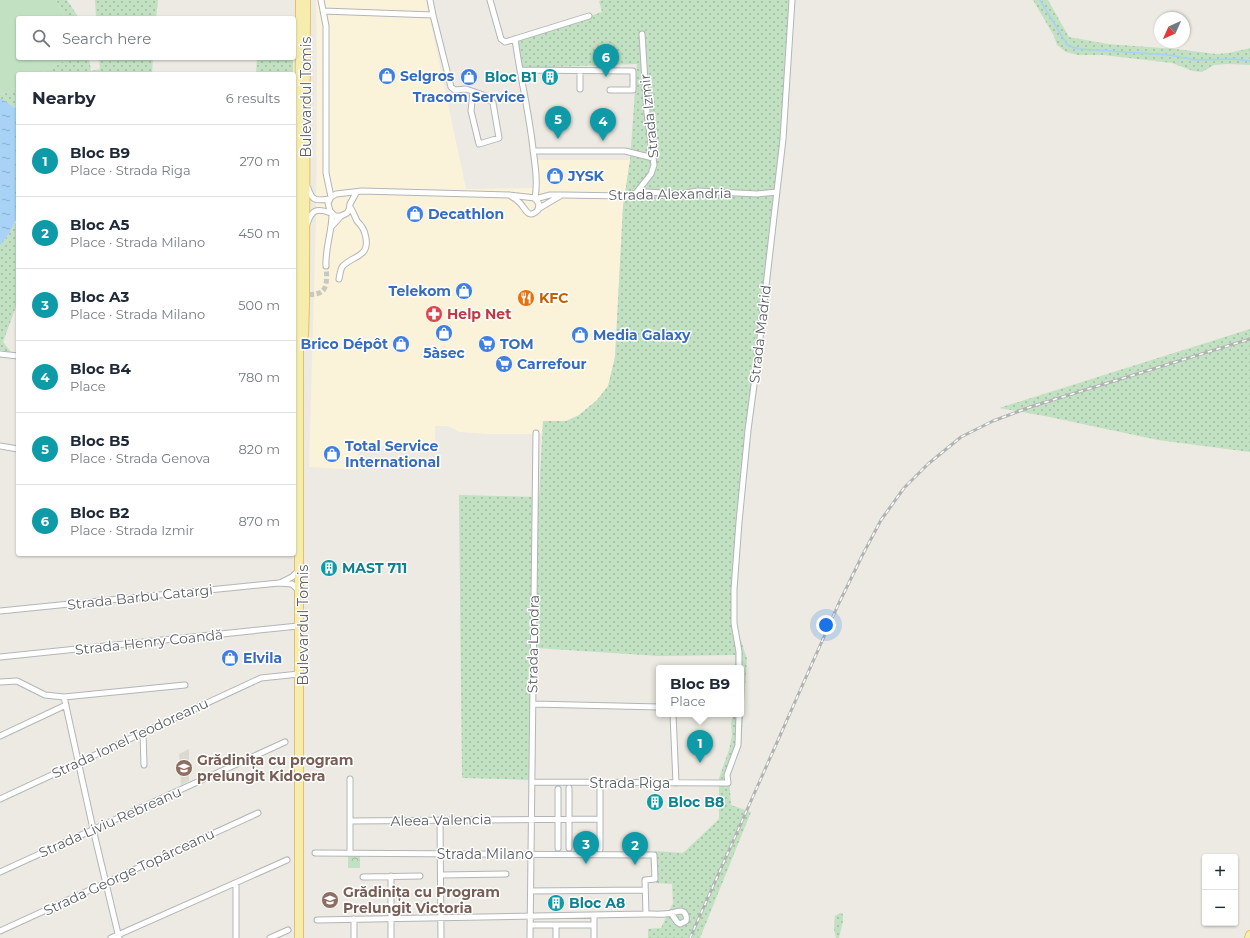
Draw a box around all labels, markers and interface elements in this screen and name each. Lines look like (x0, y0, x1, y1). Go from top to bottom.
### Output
north arrow (1154, 12, 1190, 48)
search box (16, 16, 296, 60)
icon: search (30, 27, 52, 49)
text: Search here (62, 29, 151, 48)
street label: Bulevardul Tomis (297, 36, 315, 157)
pin: 6 (593, 44, 619, 77)
shop icon: Selgros (377, 66, 397, 86)
place label: Selgros (400, 67, 455, 85)
shop icon: Tracom Service (459, 67, 479, 87)
building icon: Bloc B1 (540, 67, 560, 87)
place label: Bloc B1 (484, 68, 537, 86)
street label: Strada Izmir (636, 73, 662, 159)
text: Nearby (32, 88, 96, 108)
place label: Tracom Service (413, 88, 525, 106)
text: 6 results (226, 90, 280, 106)
pin: 5 (545, 106, 571, 139)
pin: 4 (590, 108, 616, 141)
text: Bloc B9 (70, 143, 130, 162)
text: 1 (42, 153, 48, 169)
text: 270 m (239, 153, 280, 169)
text: Place · Strada Riga (70, 162, 191, 178)
shop icon: JYSK (545, 166, 565, 186)
place label: JYSK (567, 167, 605, 185)
street label: Strada Alexandria (608, 184, 732, 204)
shop icon: Decathlon (405, 204, 425, 224)
place label: Decathlon (428, 205, 504, 223)
text: Bloc A5 (70, 215, 129, 234)
text: 2 (41, 225, 49, 241)
text: 450 m (238, 225, 280, 241)
text: Place · Strada Milano (70, 234, 205, 250)
shop icon: Telekom (454, 281, 474, 301)
place label: Telekom (389, 282, 451, 300)
street label: Strada Madrid (745, 284, 775, 384)
text: Bloc A3 (70, 287, 129, 306)
restaurant icon: KFC (516, 288, 536, 308)
place label: KFC (539, 289, 568, 307)
text: 3 (41, 297, 49, 313)
text: 500 m (238, 297, 280, 313)
pharmacy icon: Help Net (424, 304, 444, 324)
place label: Help Net (447, 305, 511, 323)
text: Place · Strada Milano (70, 306, 205, 322)
shop icon: 5àsec (434, 323, 454, 343)
shop icon: Media Galaxy (570, 325, 590, 345)
place label: Media Galaxy (593, 326, 691, 344)
shop icon: Brico Dépôt (391, 334, 411, 354)
supermarket icon: TOM (477, 334, 497, 354)
place label: Brico Dépôt (300, 335, 388, 353)
place label: TOM (500, 335, 534, 353)
place label: 5àsec (423, 344, 465, 362)
supermarket icon: Carrefour (494, 354, 514, 374)
place label: Carrefour (517, 355, 587, 373)
text: Bloc B4 (70, 359, 131, 378)
text: 4 (41, 369, 49, 385)
text: 780 m (238, 369, 280, 385)
text: Place (70, 378, 106, 394)
text: Bloc B5 (70, 431, 129, 450)
place label: Total Service International (345, 437, 440, 471)
text: 5 (41, 441, 49, 457)
text: 820 m (239, 441, 280, 457)
shop icon: Total Service International (322, 444, 342, 464)
text: Place · Strada Genova (70, 450, 210, 466)
text: Bloc B2 (70, 503, 129, 522)
text: 6 (41, 513, 49, 529)
text: 870 m (239, 513, 280, 529)
text: Place · Strada Izmir (70, 522, 194, 538)
building icon: MAST 711 (319, 558, 339, 578)
place label: MAST 711 (342, 559, 407, 577)
street label: Bulevardul Tomis (294, 564, 312, 685)
street label: Strada Barbu Catargi (66, 580, 214, 614)
street label: Strada Londra (523, 595, 543, 693)
your location (816, 615, 836, 635)
street label: Strada Henry Coandă (74, 625, 224, 659)
shop icon: Elvila (220, 648, 240, 668)
place label: Elvila (243, 649, 282, 667)
popup (656, 665, 744, 717)
text: Bloc B9 (670, 674, 730, 693)
text: Place (670, 693, 706, 709)
street label: Strada Ionel Teodoreanu (49, 694, 211, 782)
pin: 1 (687, 730, 713, 763)
place label: Grădinița cu program prelungit Kidoera (197, 751, 353, 785)
school or university icon: Grădinița cu program prelungit Kidoera (174, 758, 194, 778)
street label: Strada Riga (590, 774, 670, 792)
street label: Strada Liviu Rebreanu (36, 782, 184, 862)
building icon: Bloc B8 (645, 792, 665, 812)
place label: Bloc B8 (668, 793, 724, 811)
street label: Aleea Valencia (390, 810, 492, 830)
street label: Strada George Topârceanu (41, 824, 217, 920)
pin: 3 (573, 831, 599, 864)
pin: 2 (622, 832, 648, 865)
street label: Strada Milano (437, 845, 533, 863)
map controls (1202, 854, 1238, 926)
button: + (1202, 854, 1238, 890)
place label: Grădinița cu Program Prelungit Victoria (343, 883, 500, 917)
school or university icon: Grădinița cu Program Prelungit Victoria (320, 890, 340, 910)
button: − (1202, 890, 1238, 926)
building icon: Bloc A8 (546, 893, 566, 913)
place label: Bloc A8 (569, 894, 625, 912)

